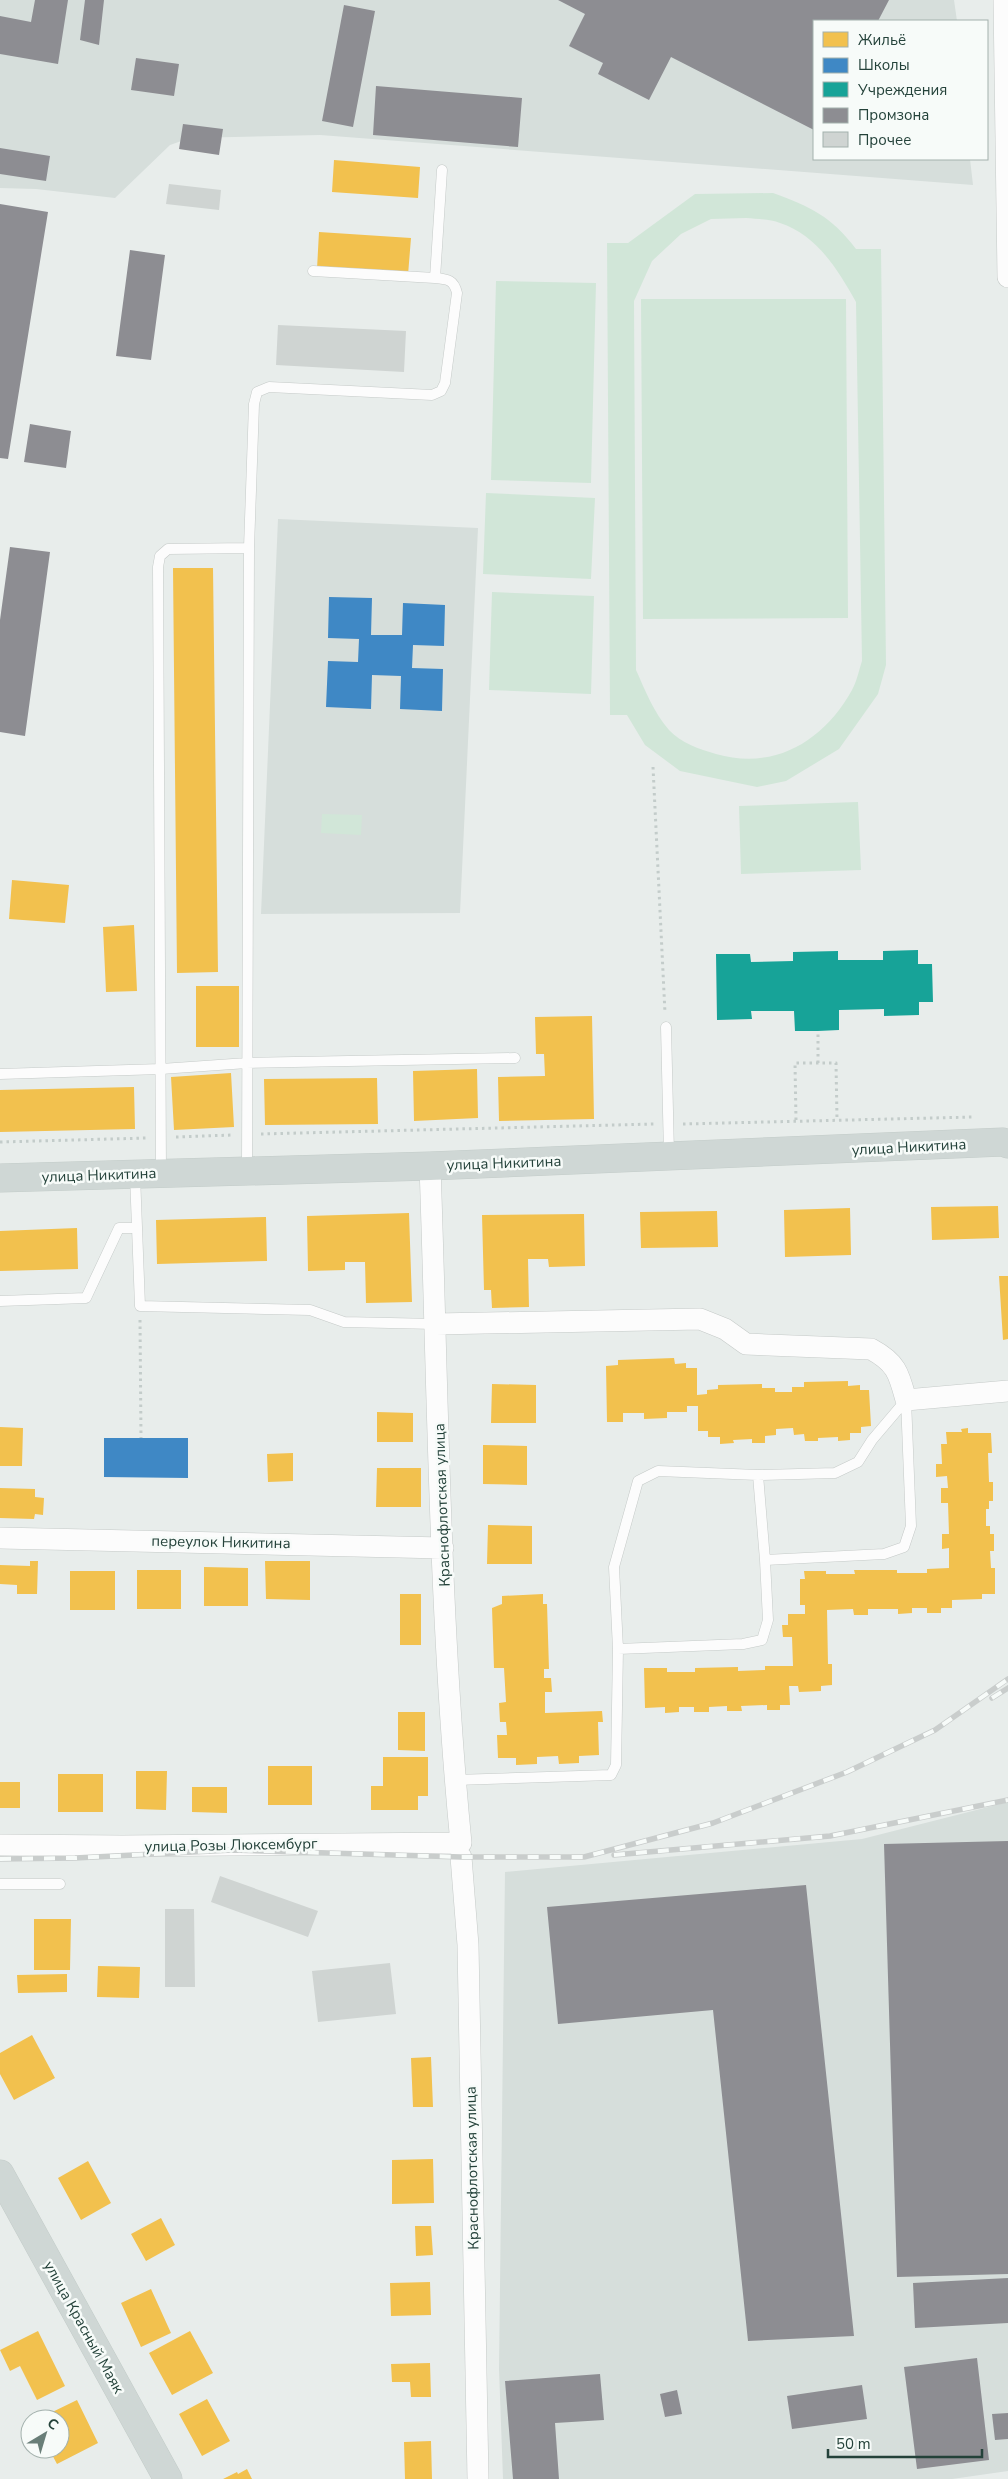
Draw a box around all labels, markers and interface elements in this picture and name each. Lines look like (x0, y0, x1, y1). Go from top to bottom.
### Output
legend (813, 20, 988, 160)
text: Жильё (858, 30, 906, 50)
text: Школы (858, 55, 910, 75)
text: Учреждения (857, 80, 947, 100)
text: Промзона (858, 105, 929, 125)
text: Прочее (858, 130, 911, 150)
street label: улица Никитина (851, 1134, 967, 1160)
street label: улица Никитина (446, 1151, 562, 1175)
street label: улица Никитина (41, 1163, 157, 1187)
street label: Краснофлотская улица (429, 1423, 455, 1587)
street label: переулок Никитина (151, 1531, 291, 1553)
street label: улица Розы Люксембург (144, 1833, 318, 1857)
street label: Краснофлотская улица (461, 2086, 483, 2250)
street label: улица Красный Маяк (39, 2257, 129, 2397)
north arrow (20, 2409, 70, 2459)
text: С (43, 2414, 63, 2435)
scale bar (828, 2426, 982, 2458)
text: 50 m (836, 2434, 871, 2454)

